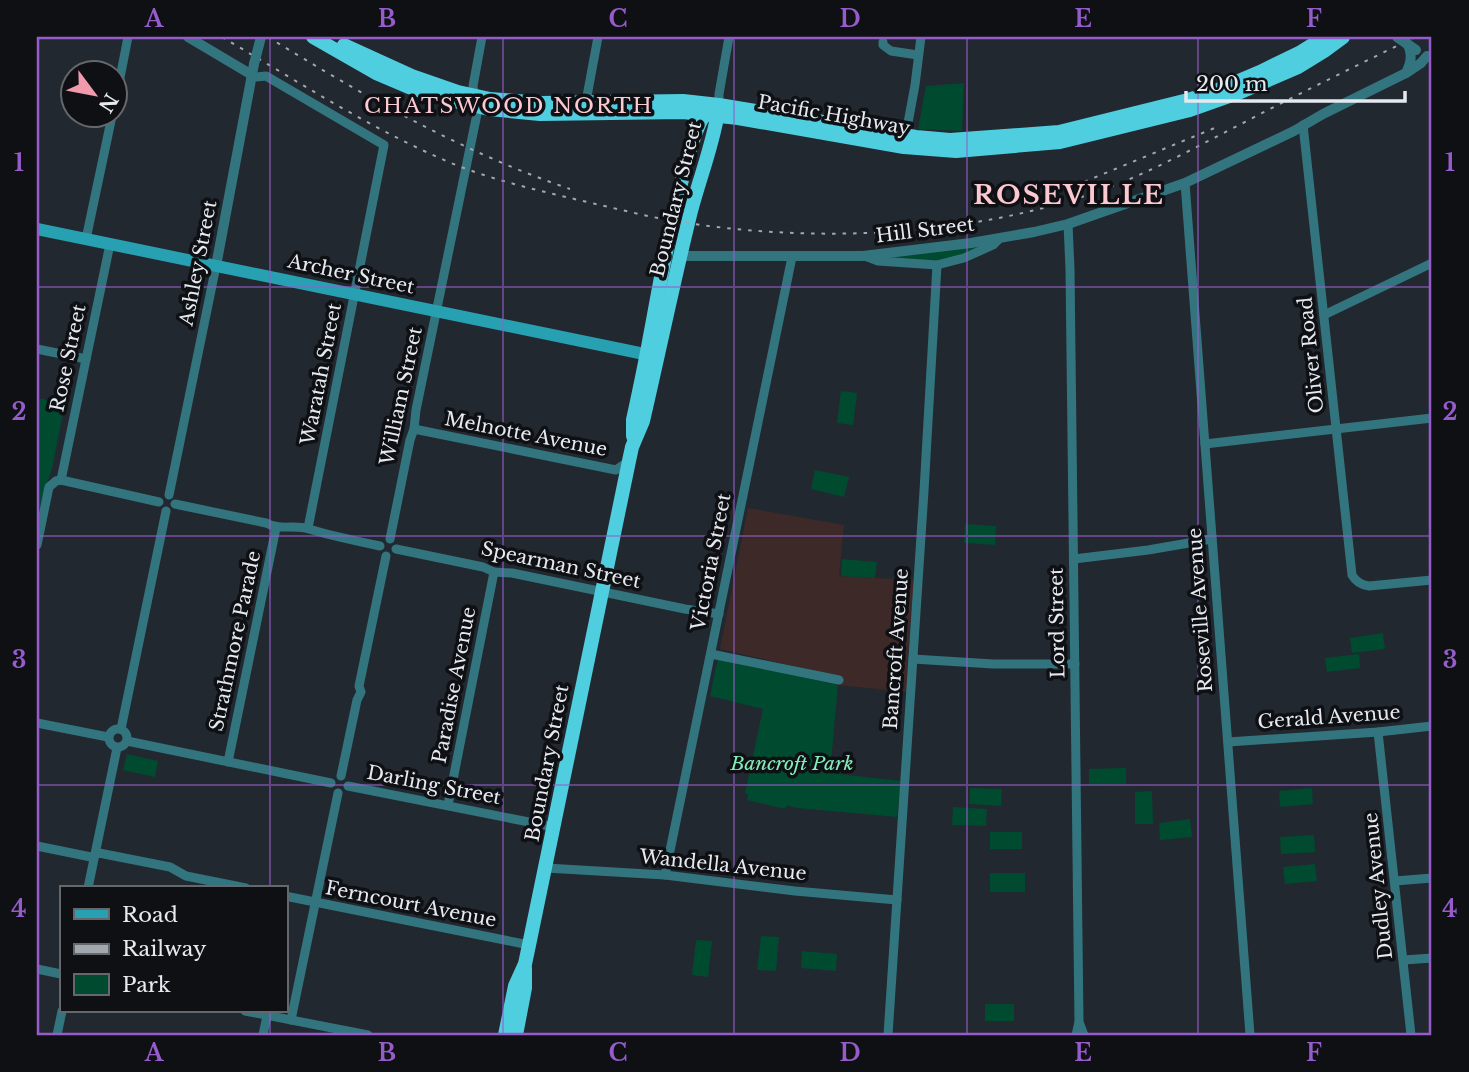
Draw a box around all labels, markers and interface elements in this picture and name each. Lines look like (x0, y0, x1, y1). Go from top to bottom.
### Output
text: A (144, 5, 165, 33)
text: B (378, 5, 396, 33)
text: C (609, 5, 627, 33)
text: D (839, 5, 861, 33)
text: E (1074, 5, 1092, 33)
text: F (1306, 5, 1322, 33)
north arrow (60, 60, 130, 130)
scale bar (1186, 60, 1404, 104)
text: 200 m (1196, 71, 1268, 97)
text: N (93, 89, 122, 117)
street label: Pacific Highway (756, 90, 912, 140)
district label: CHATSWOOD NORTH (364, 93, 654, 119)
street label: Boundary Street (646, 118, 707, 279)
text: 1 (14, 149, 24, 177)
text: 1 (1445, 149, 1455, 177)
district label: ROSEVILLE (973, 179, 1165, 211)
street label: Ashley Street (174, 197, 222, 329)
street label: Hill Street (874, 212, 976, 247)
street label: Archer Street (285, 249, 417, 299)
street label: Oliver Road (1293, 295, 1329, 414)
street label: Waratah Street (296, 300, 346, 448)
street label: Rose Street (45, 301, 91, 414)
street label: William Street (375, 324, 427, 468)
text: 2 (12, 398, 26, 426)
text: 2 (1443, 398, 1457, 426)
street label: Melnotte Avenue (443, 407, 609, 461)
street label: Victoria Street (686, 491, 736, 634)
street label: Roseville Avenue (1183, 527, 1217, 693)
street label: Spearman Street (479, 537, 643, 593)
street label: Strathmore Parade (205, 549, 265, 733)
street label: Lord Street (1045, 567, 1069, 678)
street label: Bancroft Avenue (879, 568, 913, 730)
street label: Paradise Avenue (428, 605, 480, 765)
text: 3 (12, 646, 26, 674)
text: 3 (1443, 646, 1457, 674)
street label: Boundary Street (521, 682, 574, 843)
street label: Gerald Avenue (1257, 701, 1401, 733)
park label: Bancroft Park (730, 752, 854, 775)
street label: Darling Street (365, 761, 504, 809)
street label: Dudley Avenue (1359, 811, 1397, 961)
street label: Wandella Avenue (637, 845, 808, 885)
street label: Ferncourt Avenue (324, 876, 498, 932)
legend (60, 886, 287, 1012)
text: 4 (11, 895, 27, 923)
text: 4 (1442, 895, 1458, 923)
text: Road (122, 902, 178, 928)
text: Railway (122, 936, 207, 962)
text: Park (122, 972, 171, 998)
text: A (144, 1039, 165, 1067)
text: B (378, 1039, 396, 1067)
text: C (609, 1039, 627, 1067)
text: D (839, 1039, 861, 1067)
text: E (1074, 1039, 1092, 1067)
text: F (1306, 1039, 1322, 1067)

